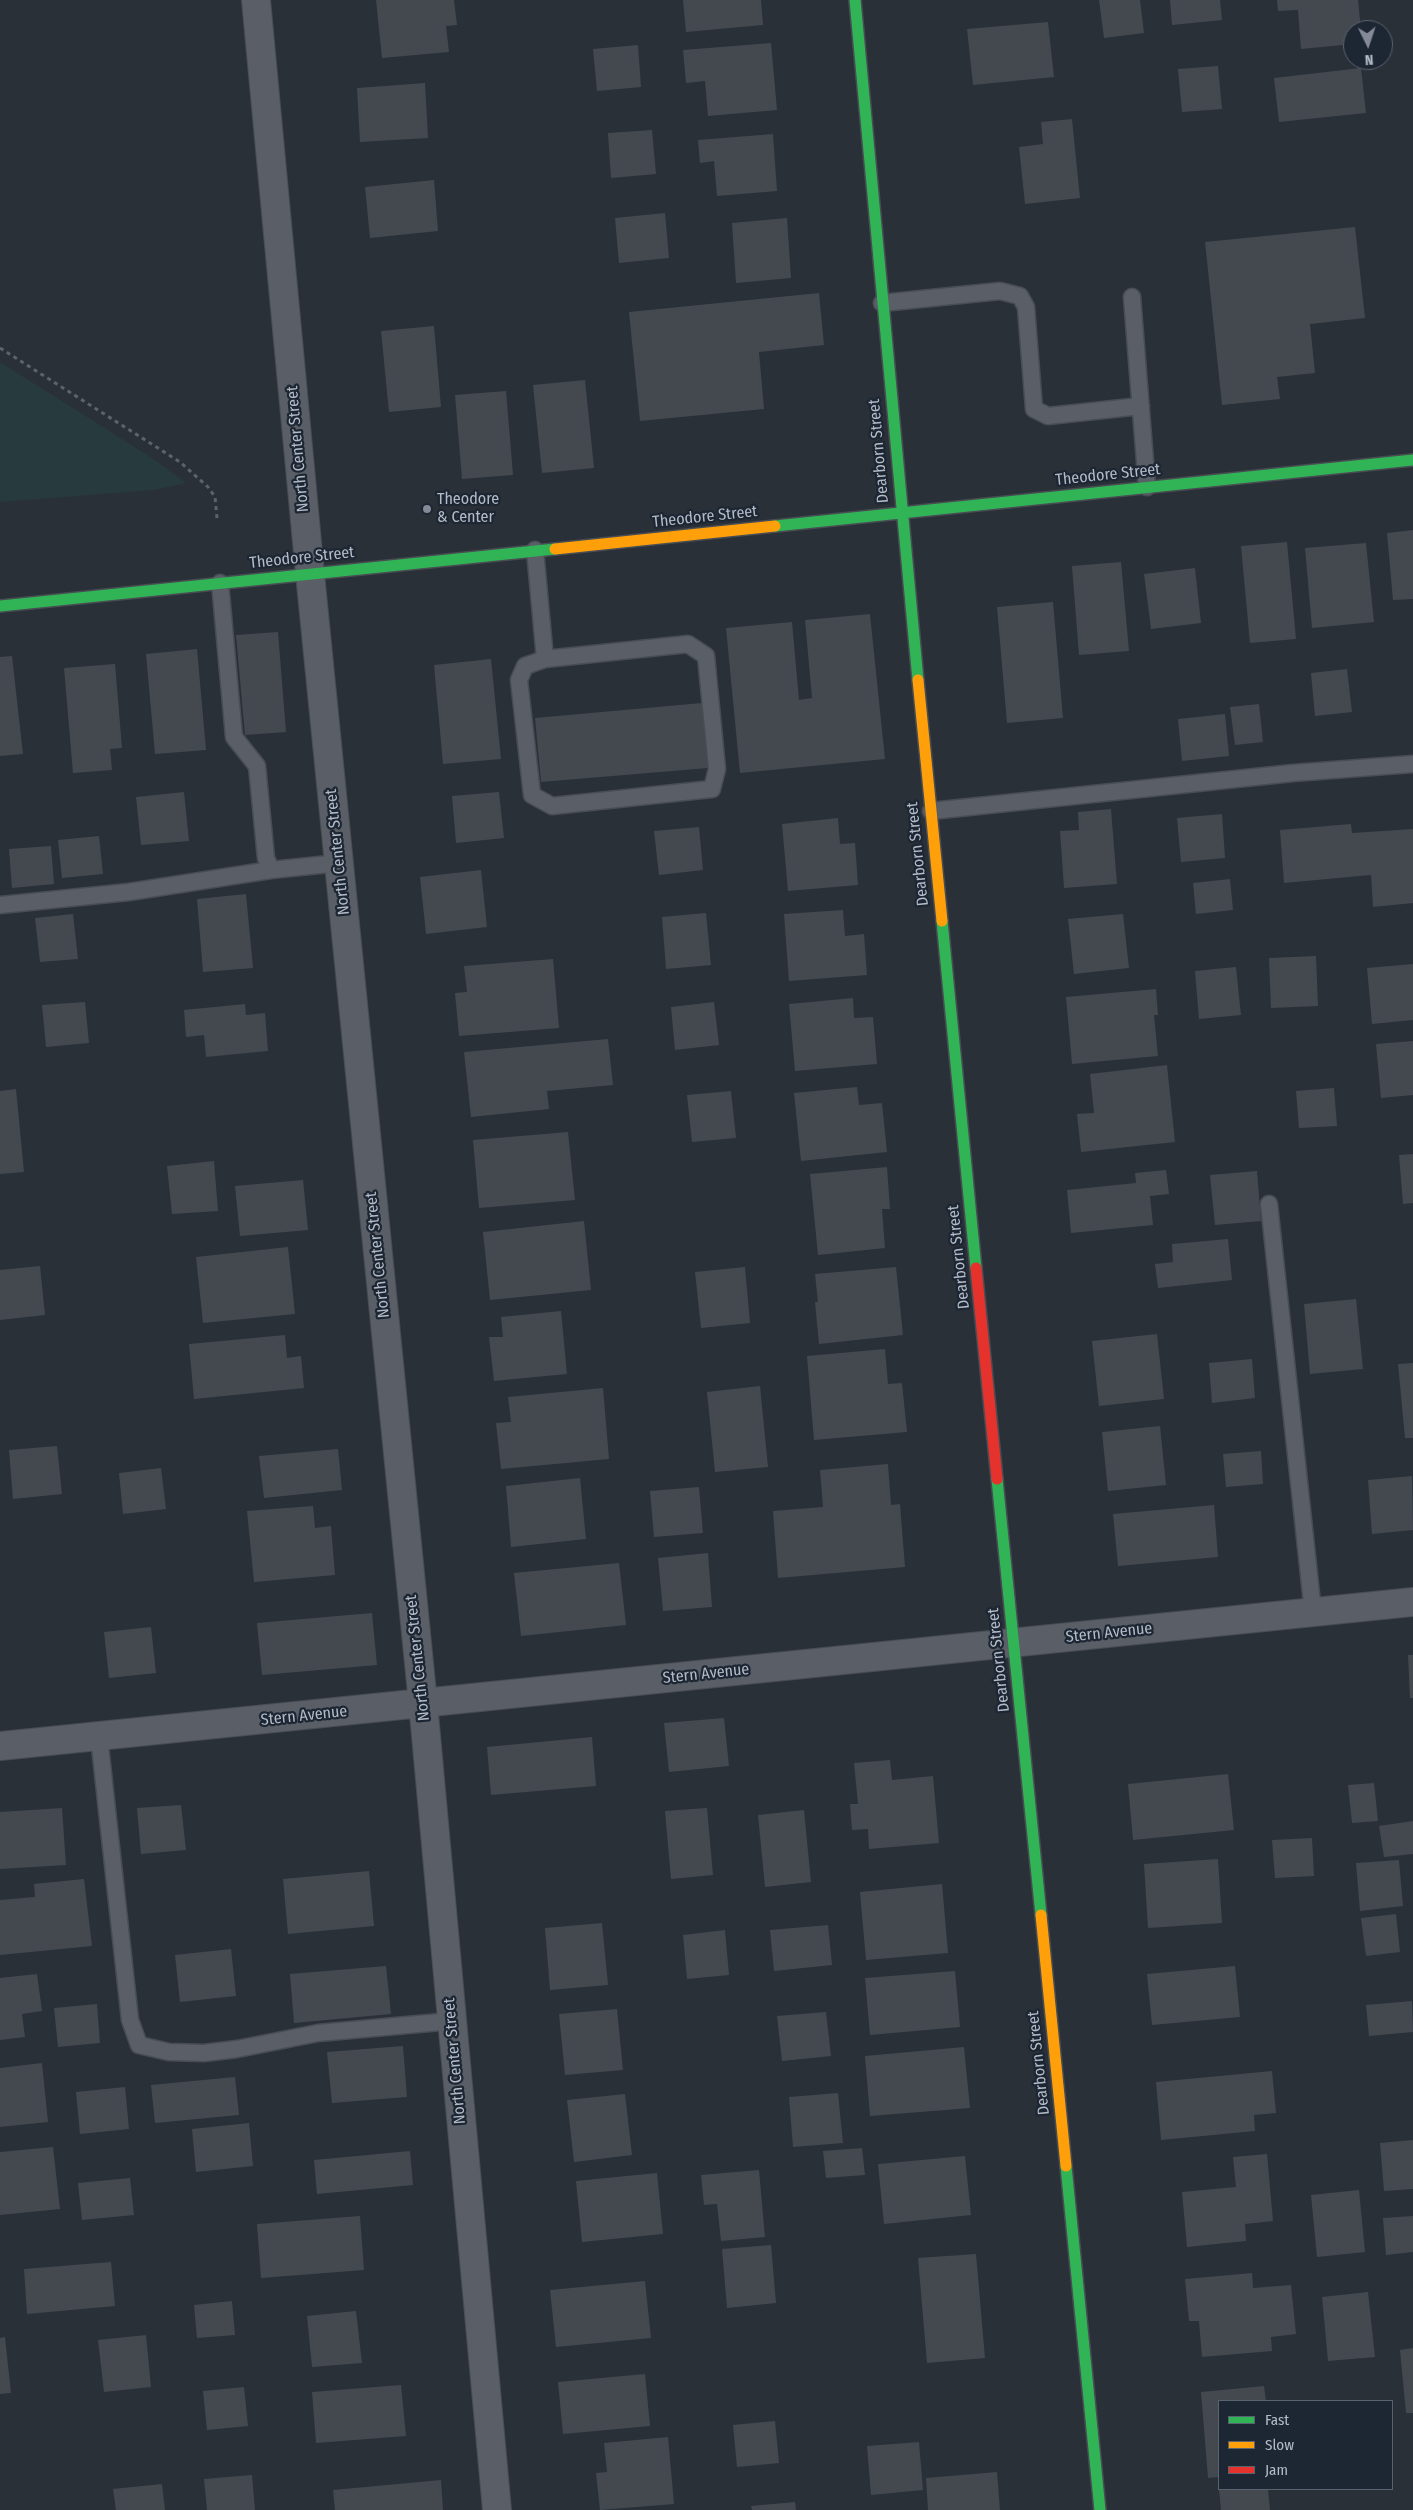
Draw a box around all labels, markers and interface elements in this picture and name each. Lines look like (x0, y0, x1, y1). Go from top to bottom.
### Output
north arrow (1343, 20, 1393, 70)
text: N (1364, 51, 1374, 68)
street label: North Center Street (283, 385, 313, 513)
street label: Dearborn Street (865, 398, 893, 504)
street label: Theodore Street (1055, 460, 1161, 490)
place label: Theodore & Center (437, 490, 499, 528)
street label: Theodore Street (652, 502, 758, 532)
marker: Theodore & Center (421, 503, 433, 515)
street label: Theodore Street (249, 543, 355, 573)
street label: North Center Street (322, 788, 354, 916)
street label: Dearborn Street (903, 801, 933, 907)
street label: North Center Street (362, 1191, 394, 1319)
street label: Dearborn Street (944, 1204, 974, 1310)
street label: North Center Street (402, 1594, 434, 1722)
street label: Dearborn Street (984, 1607, 1014, 1713)
street label: Stern Avenue (1065, 1619, 1153, 1647)
street label: Stern Avenue (662, 1660, 750, 1688)
street label: Stern Avenue (260, 1702, 348, 1730)
street label: North Center Street (440, 1997, 470, 2125)
street label: Dearborn Street (1024, 2010, 1054, 2116)
legend (1218, 2400, 1393, 2490)
text: Fast (1265, 2411, 1289, 2429)
text: Slow (1265, 2436, 1294, 2454)
text: Jam (1265, 2461, 1288, 2479)

